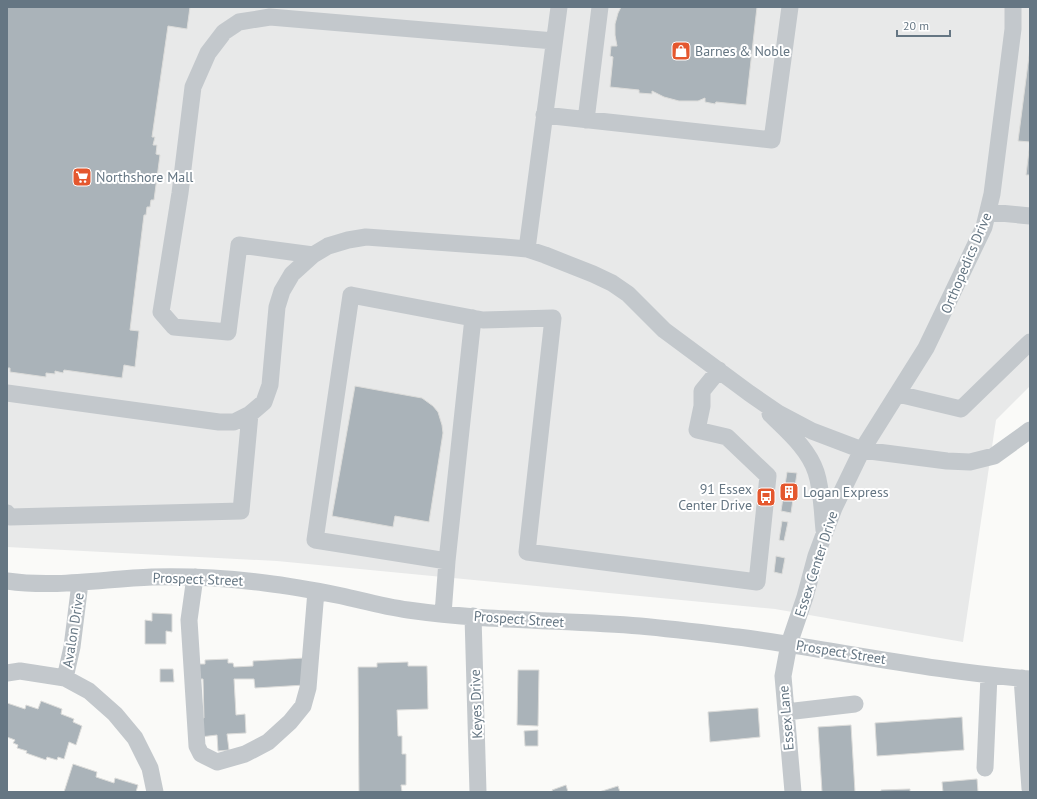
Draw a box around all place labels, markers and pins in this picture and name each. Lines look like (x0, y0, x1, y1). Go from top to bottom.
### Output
shop icon: Barnes & Noble (670, 40, 692, 62)
place label: Barnes & Noble (695, 42, 790, 60)
supermarket icon: Northshore Mall (71, 166, 93, 188)
place label: Northshore Mall (96, 168, 193, 186)
place label: 91 Essex Center Drive (678, 480, 752, 514)
building icon: Logan Express (778, 481, 800, 503)
place label: Logan Express (803, 483, 889, 501)
bus stop icon: 91 Essex Center Drive (755, 486, 777, 508)

